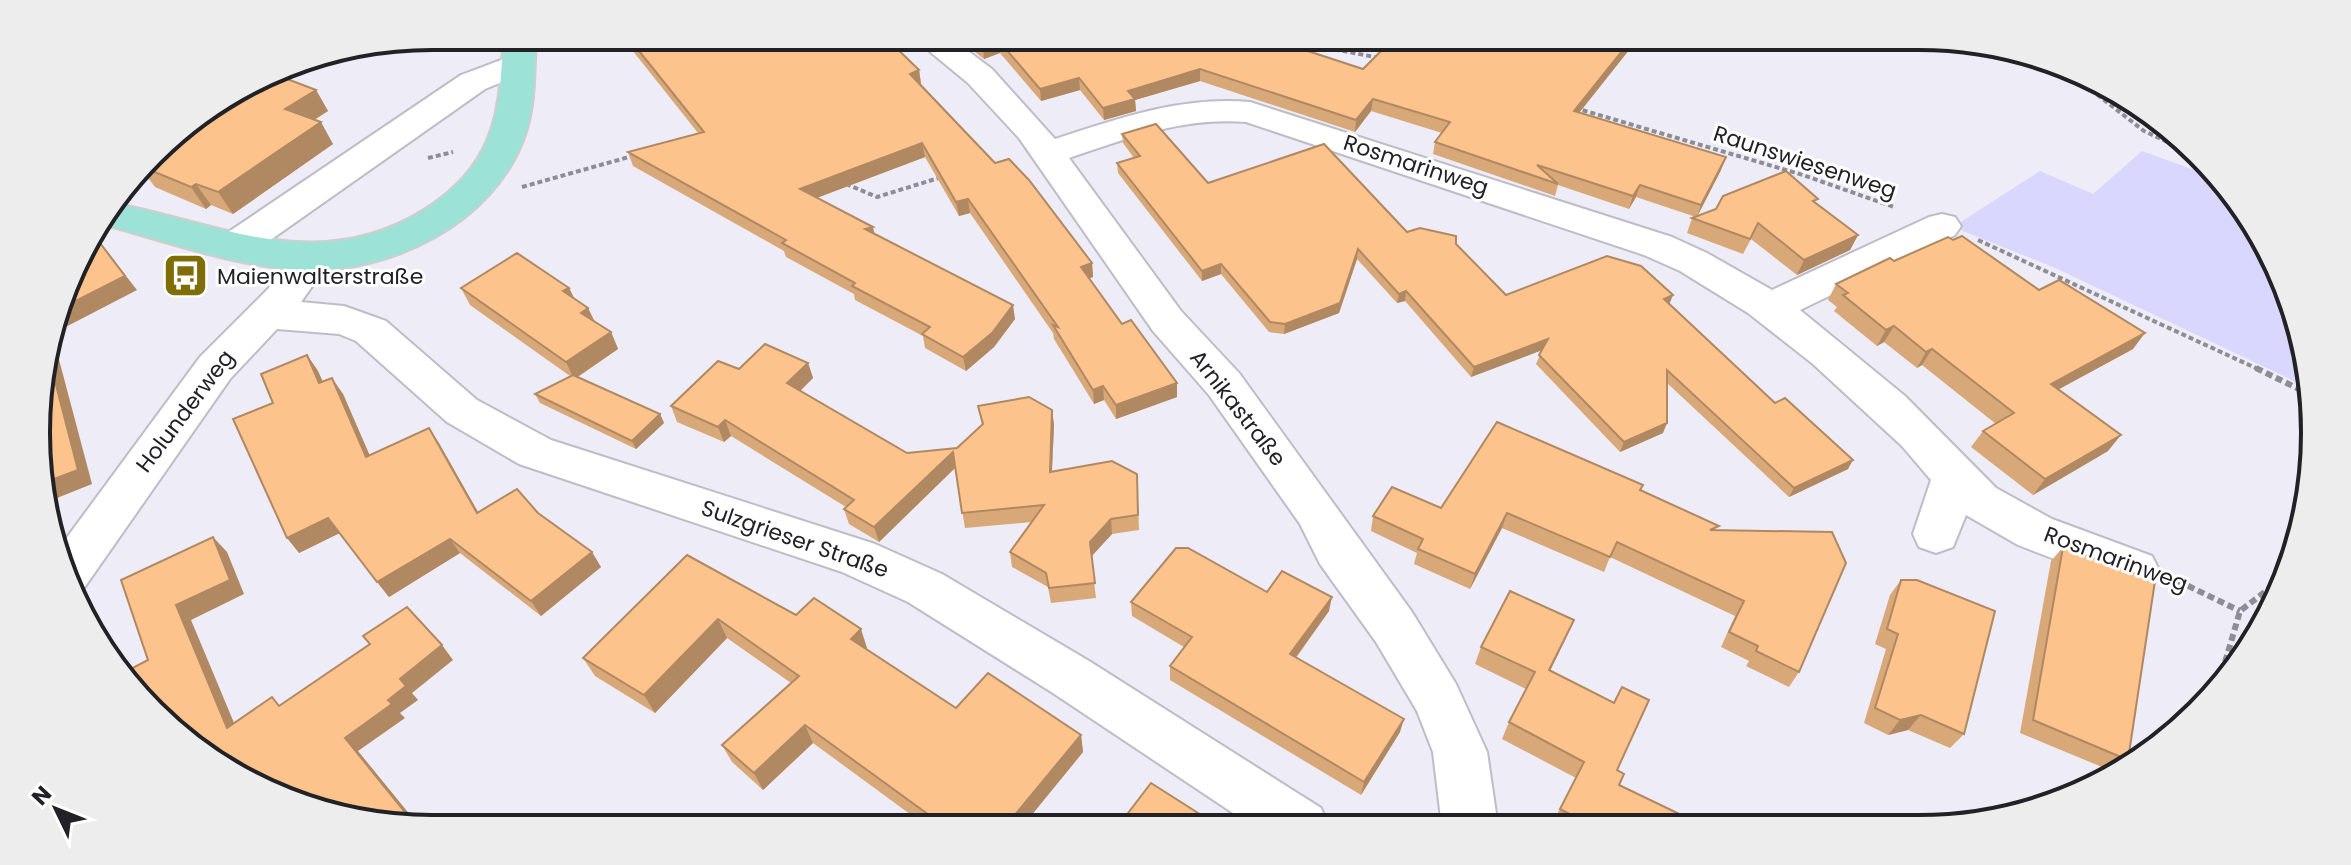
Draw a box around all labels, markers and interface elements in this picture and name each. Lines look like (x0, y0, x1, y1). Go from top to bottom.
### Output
street label: Raunswiesenweg (1710, 118, 1900, 206)
street label: Rosmarinweg (1340, 127, 1492, 203)
bus stop icon: Maienwalterstraße (162, 252, 210, 300)
place label: Maienwalterstraße (217, 261, 423, 292)
street label: Holunderweg (129, 343, 241, 479)
street label: Arnikastraße (1183, 343, 1293, 473)
street label: Sulzgrieser Straße (697, 492, 893, 586)
street label: Rosmarinweg (2040, 519, 2192, 599)
north arrow (16, 769, 96, 849)
text: N (25, 779, 59, 812)

